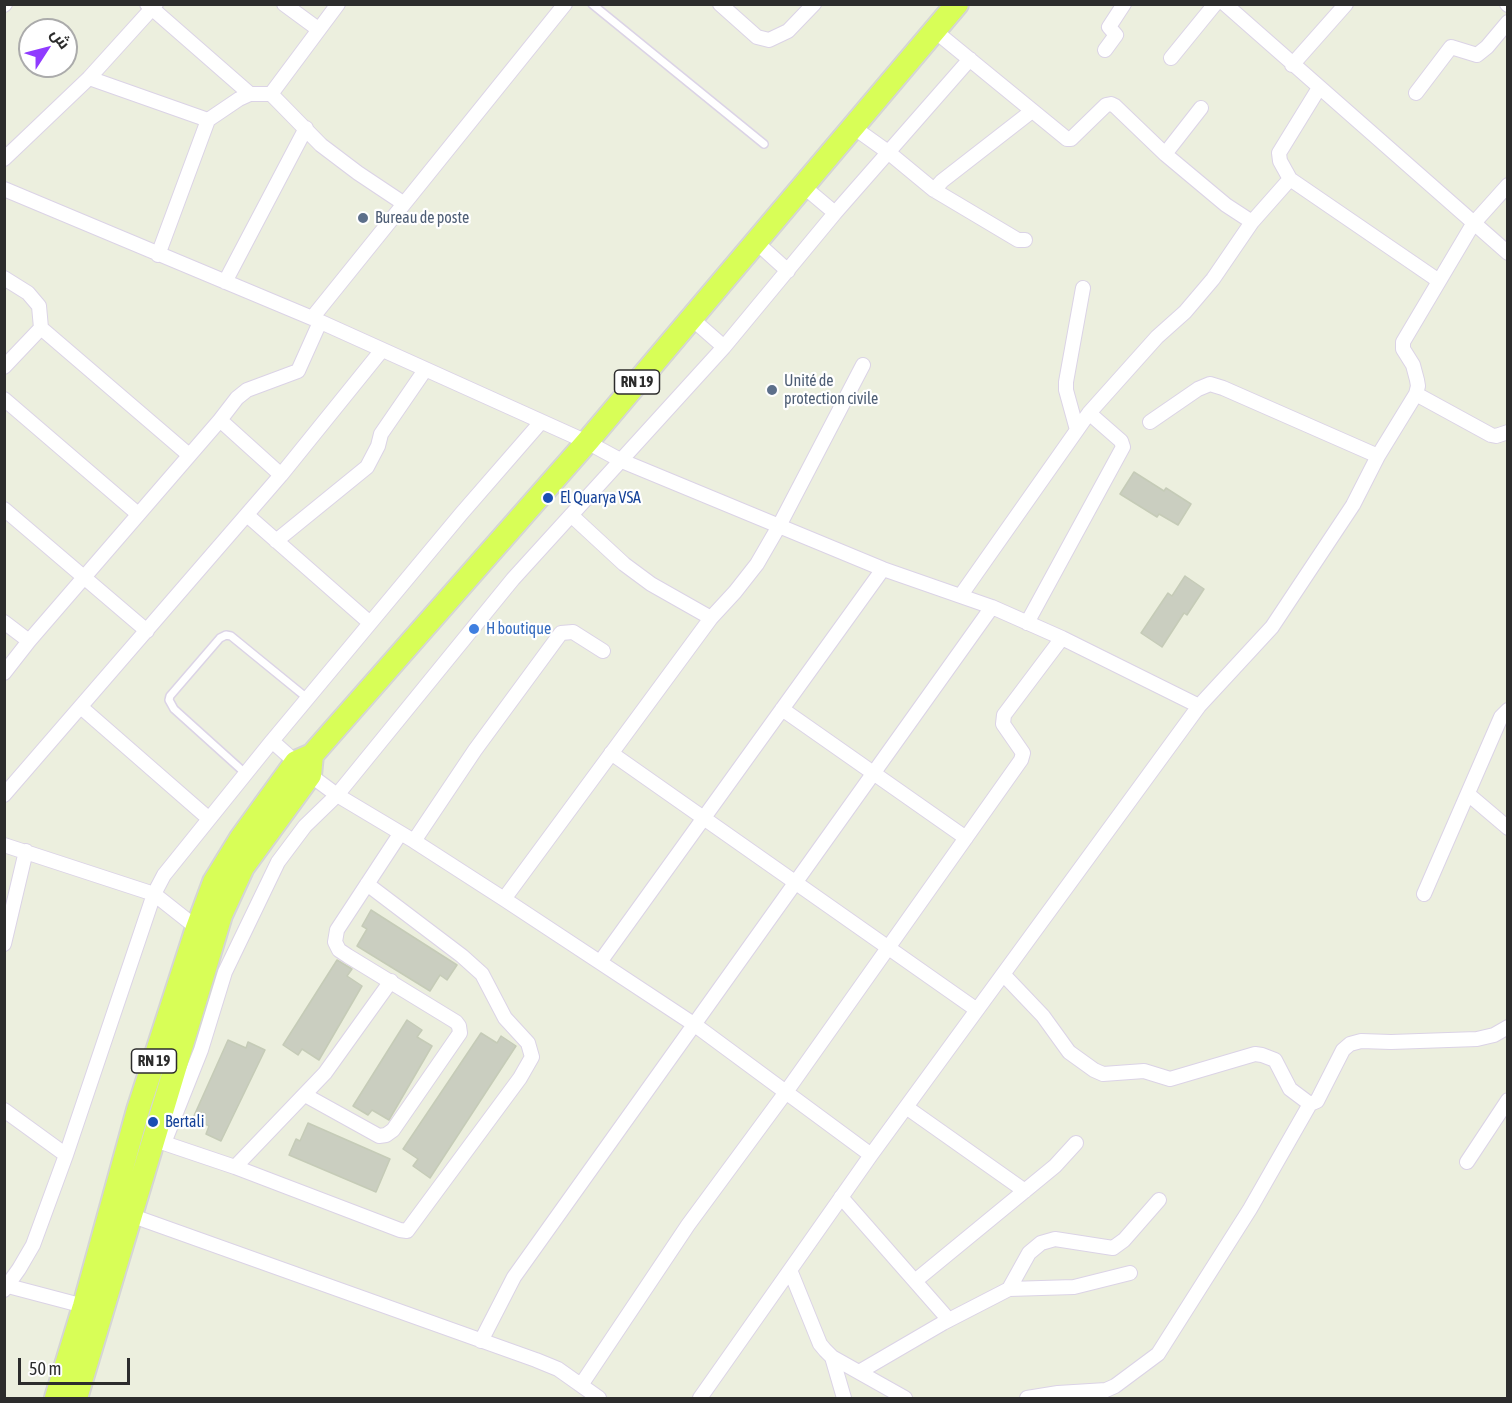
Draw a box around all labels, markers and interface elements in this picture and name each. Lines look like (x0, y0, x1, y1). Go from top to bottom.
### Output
north arrow (18, 18, 78, 78)
text: ش (48, 25, 74, 52)
place label: Bureau de poste (375, 208, 469, 228)
marker: Bureau de poste (356, 211, 370, 225)
road number: RN 19 (614, 370, 660, 394)
place label: Unité de protection civile (784, 371, 878, 409)
marker: Unité de protection civile (765, 383, 779, 397)
place label: El Quarya VSA (560, 488, 641, 508)
marker: El Quarya VSA (541, 491, 555, 505)
place label: H boutique (486, 619, 551, 639)
marker: H boutique (467, 622, 481, 636)
road number: RN 19 (132, 1049, 176, 1073)
place label: Bertali (165, 1112, 204, 1132)
marker: Bertali (146, 1115, 160, 1129)
scale bar (21, 1346, 134, 1384)
text: 50 m (29, 1358, 61, 1379)

